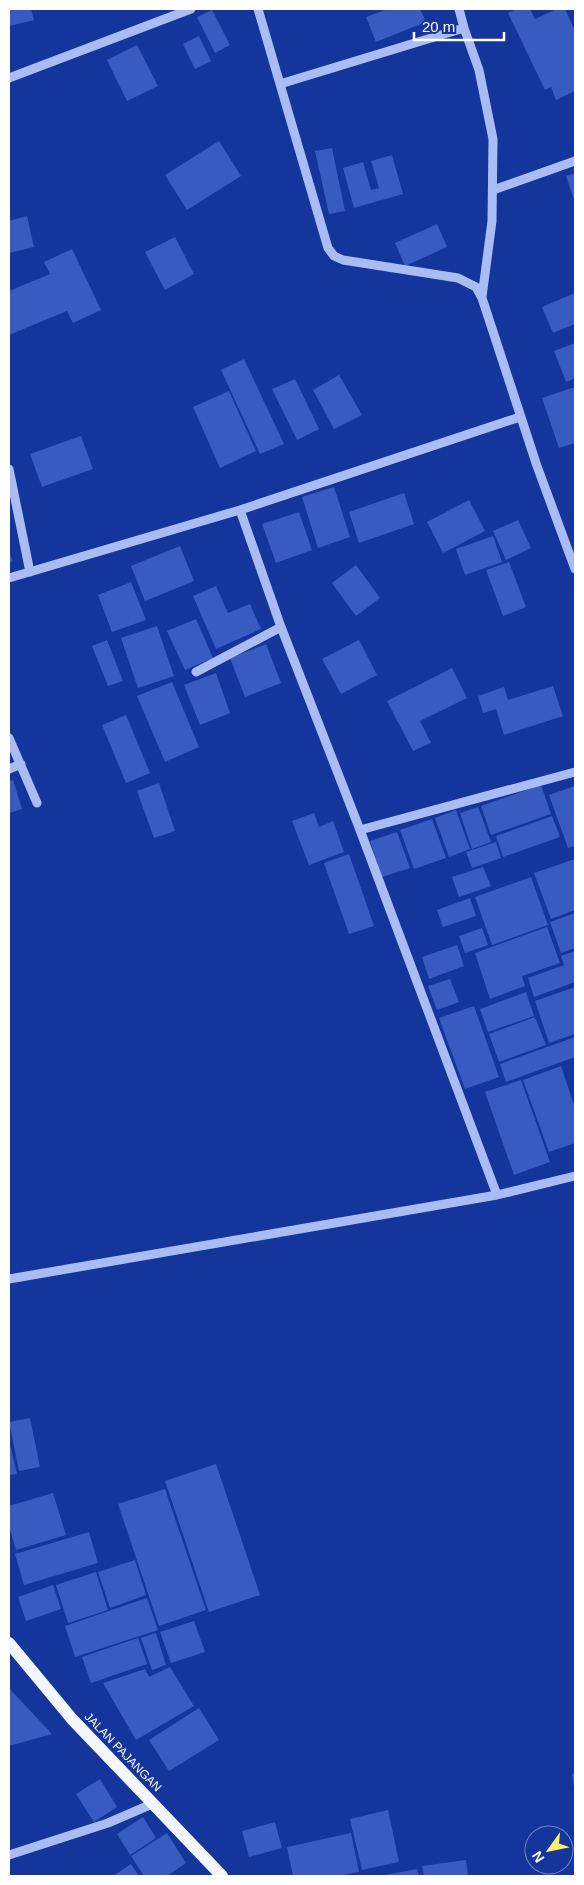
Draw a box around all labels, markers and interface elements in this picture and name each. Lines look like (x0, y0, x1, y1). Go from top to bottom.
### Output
scale bar (414, 10, 504, 42)
text: 20 m (422, 18, 455, 35)
street label: JALAN PAJANGAN (82, 1710, 164, 1794)
north arrow (524, 1825, 574, 1875)
text: N (529, 1848, 548, 1866)

